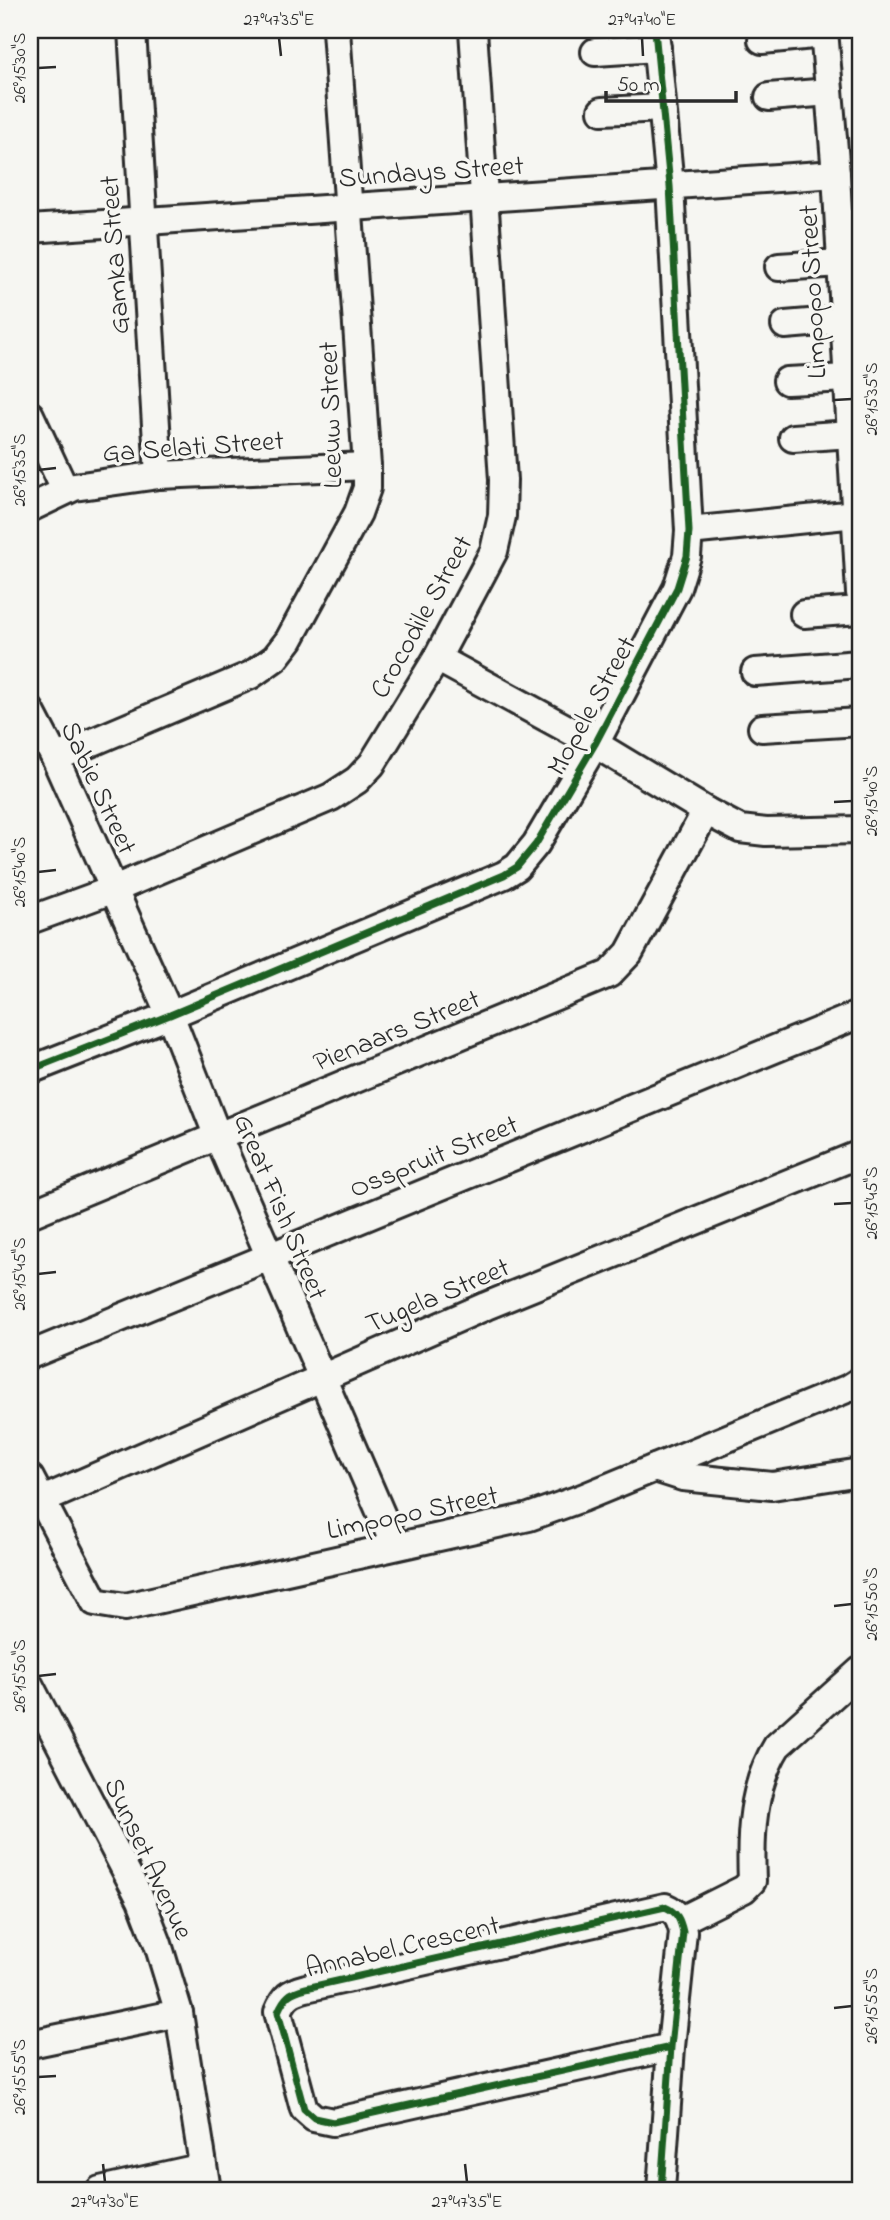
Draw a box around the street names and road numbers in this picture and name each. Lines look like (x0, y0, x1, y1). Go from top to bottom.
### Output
street label: Sundays Street (337, 147, 525, 200)
street label: Gamka Street (90, 174, 142, 336)
street label: Limpopo Street (789, 204, 840, 380)
street label: Leeuw Street (309, 341, 356, 489)
street label: Ga Selati Street (101, 422, 285, 475)
street label: Crocodile Street (361, 529, 485, 707)
street label: Mopele Street (538, 629, 648, 784)
street label: Sabie Street (48, 715, 146, 862)
street label: Pienaars Street (308, 980, 487, 1084)
street label: Osspruit Street (344, 1106, 525, 1211)
street label: Great Fish Street (221, 1108, 336, 1307)
street label: Tugela Street (360, 1248, 517, 1346)
street label: Limpopo Street (323, 1476, 502, 1553)
street label: Sunset Avenue (91, 1772, 203, 1948)
street label: Annabel Crescent (302, 1906, 504, 1991)

